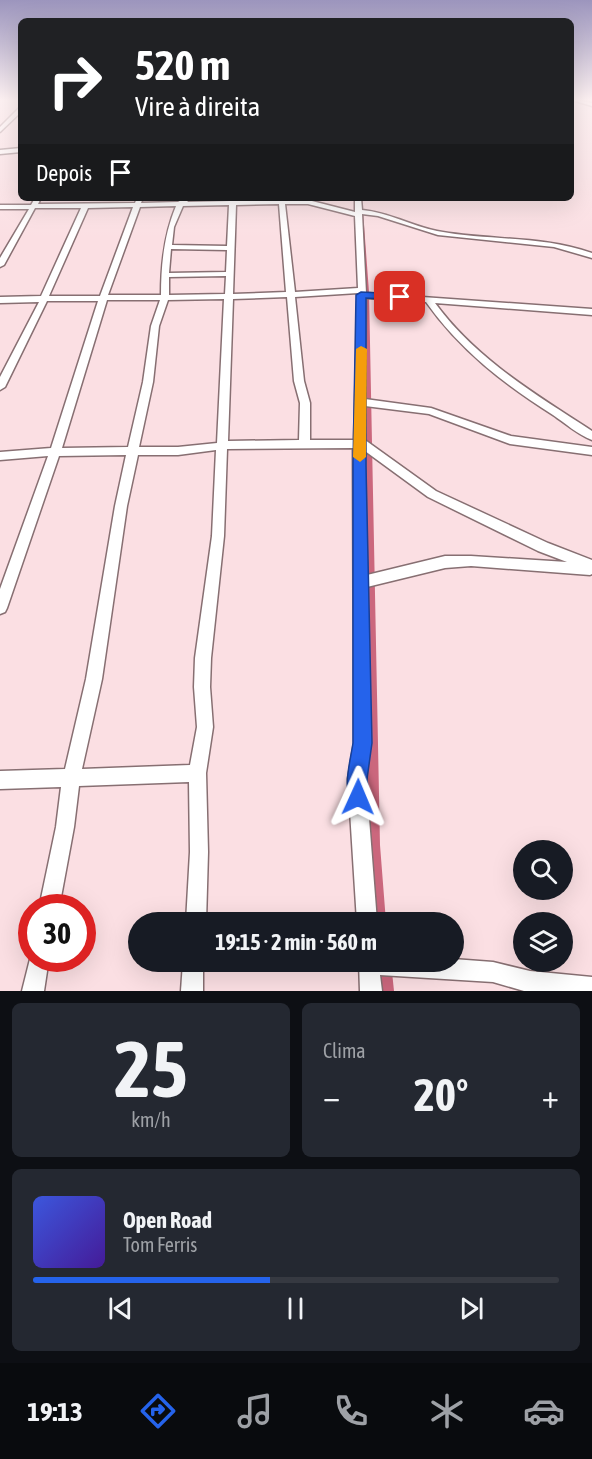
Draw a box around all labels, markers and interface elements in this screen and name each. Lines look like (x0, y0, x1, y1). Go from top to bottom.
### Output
text: 520 m (135, 41, 230, 89)
icon: right (36, 42, 114, 120)
text: Vire à direita (135, 91, 260, 122)
icon: arrive (104, 156, 137, 189)
text: Depois (36, 160, 92, 186)
pin (374, 271, 425, 322)
icon: arrive (383, 280, 416, 313)
position arrow (326, 765, 390, 829)
map controls (513, 840, 573, 972)
button: search (513, 840, 573, 900)
speed limit sign: 30 (18, 894, 96, 972)
button: layers (513, 912, 573, 972)
text: 19:15 · 2 min · 560 m (215, 929, 377, 955)
text: 25 (114, 1024, 188, 1114)
text: Clima (323, 1039, 366, 1062)
text: 20° (414, 1069, 468, 1121)
text: − (323, 1077, 340, 1115)
text: + (542, 1077, 559, 1115)
text: km/h (131, 1108, 171, 1131)
text: Open Road (123, 1207, 212, 1233)
text: Tom Ferris (123, 1233, 197, 1256)
icon: previous (104, 1292, 137, 1325)
icon: pause (279, 1292, 312, 1325)
icon: next (455, 1292, 488, 1325)
icon: directions (137, 1390, 179, 1432)
icon: music (234, 1390, 276, 1432)
icon: phone (330, 1390, 372, 1432)
icon: climate (426, 1390, 468, 1432)
icon: car (523, 1390, 565, 1432)
text: 19:13 (27, 1396, 83, 1427)

